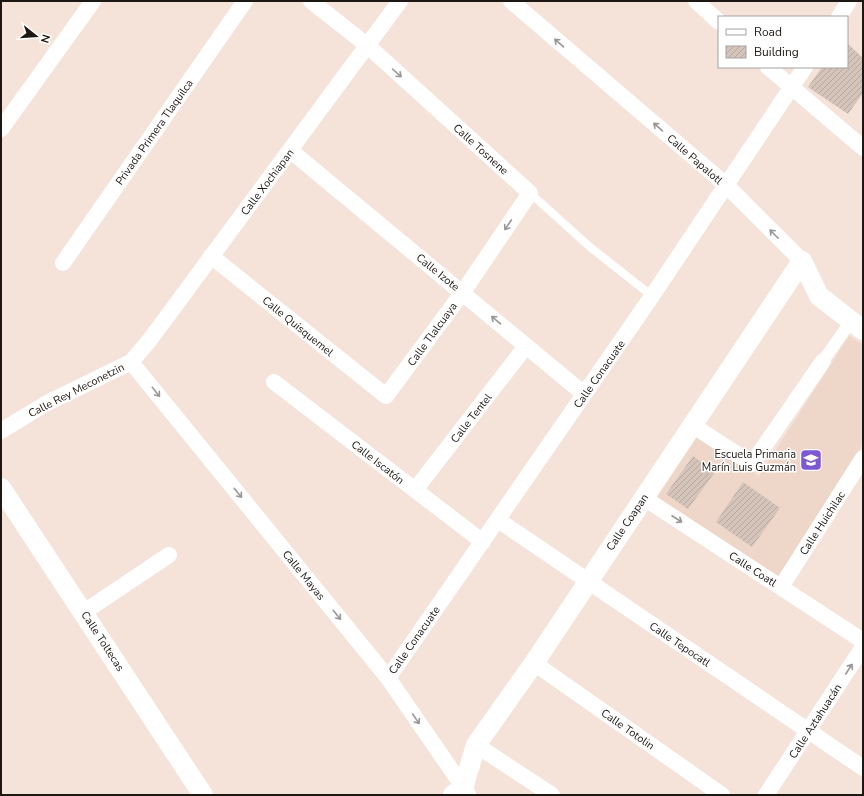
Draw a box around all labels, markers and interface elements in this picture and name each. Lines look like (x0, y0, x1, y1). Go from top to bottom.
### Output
north arrow (16, 16, 56, 56)
legend (718, 16, 848, 68)
text: Road (754, 24, 782, 40)
text: N (37, 33, 53, 45)
one-way arrow (554, 38, 565, 47)
text: Building (754, 44, 799, 60)
one-way arrow (391, 68, 402, 77)
street label: Privada Primera Tlaquilca (112, 76, 197, 188)
street label: Calle Tosnene (450, 121, 512, 178)
one-way arrow (653, 123, 663, 132)
street label: Calle Papalotl (664, 131, 726, 188)
street label: Calle Xochiapan (237, 146, 297, 219)
one-way arrow (504, 220, 512, 231)
one-way arrow (770, 229, 779, 239)
street label: Calle Izote (413, 250, 463, 295)
street label: Calle Quisquemel (259, 293, 337, 360)
street label: Calle Tlalcuaya (404, 299, 461, 369)
one-way arrow (491, 316, 502, 325)
street label: Calle Conacuate (570, 337, 629, 411)
street label: Calle Rey Meconetzin (26, 360, 127, 421)
one-way arrow (151, 386, 160, 397)
street label: Calle Tentel (447, 390, 496, 446)
street label: Calle Iscatón (348, 437, 407, 488)
place label: Escuela Primaria Marín Luis Guzmán (702, 447, 796, 475)
school or university icon: Escuela Primaria Marín Luis Guzmán (798, 447, 824, 473)
one-way arrow (233, 487, 242, 498)
street label: Calle Huichilac (796, 488, 849, 558)
street label: Calle Coapan (603, 491, 652, 554)
one-way arrow (671, 515, 682, 523)
street label: Calle Mayas (279, 547, 328, 603)
street label: Calle Coatl (726, 548, 780, 591)
street label: Calle Conacuate (385, 603, 444, 677)
street label: Calle Toltecas (77, 608, 128, 674)
one-way arrow (333, 610, 342, 621)
street label: Calle Tepocatl (646, 619, 714, 671)
one-way arrow (845, 664, 853, 675)
street label: Calle Aztahuacán (786, 681, 845, 762)
street label: Calle Totolin (598, 705, 657, 753)
one-way arrow (412, 713, 420, 724)

